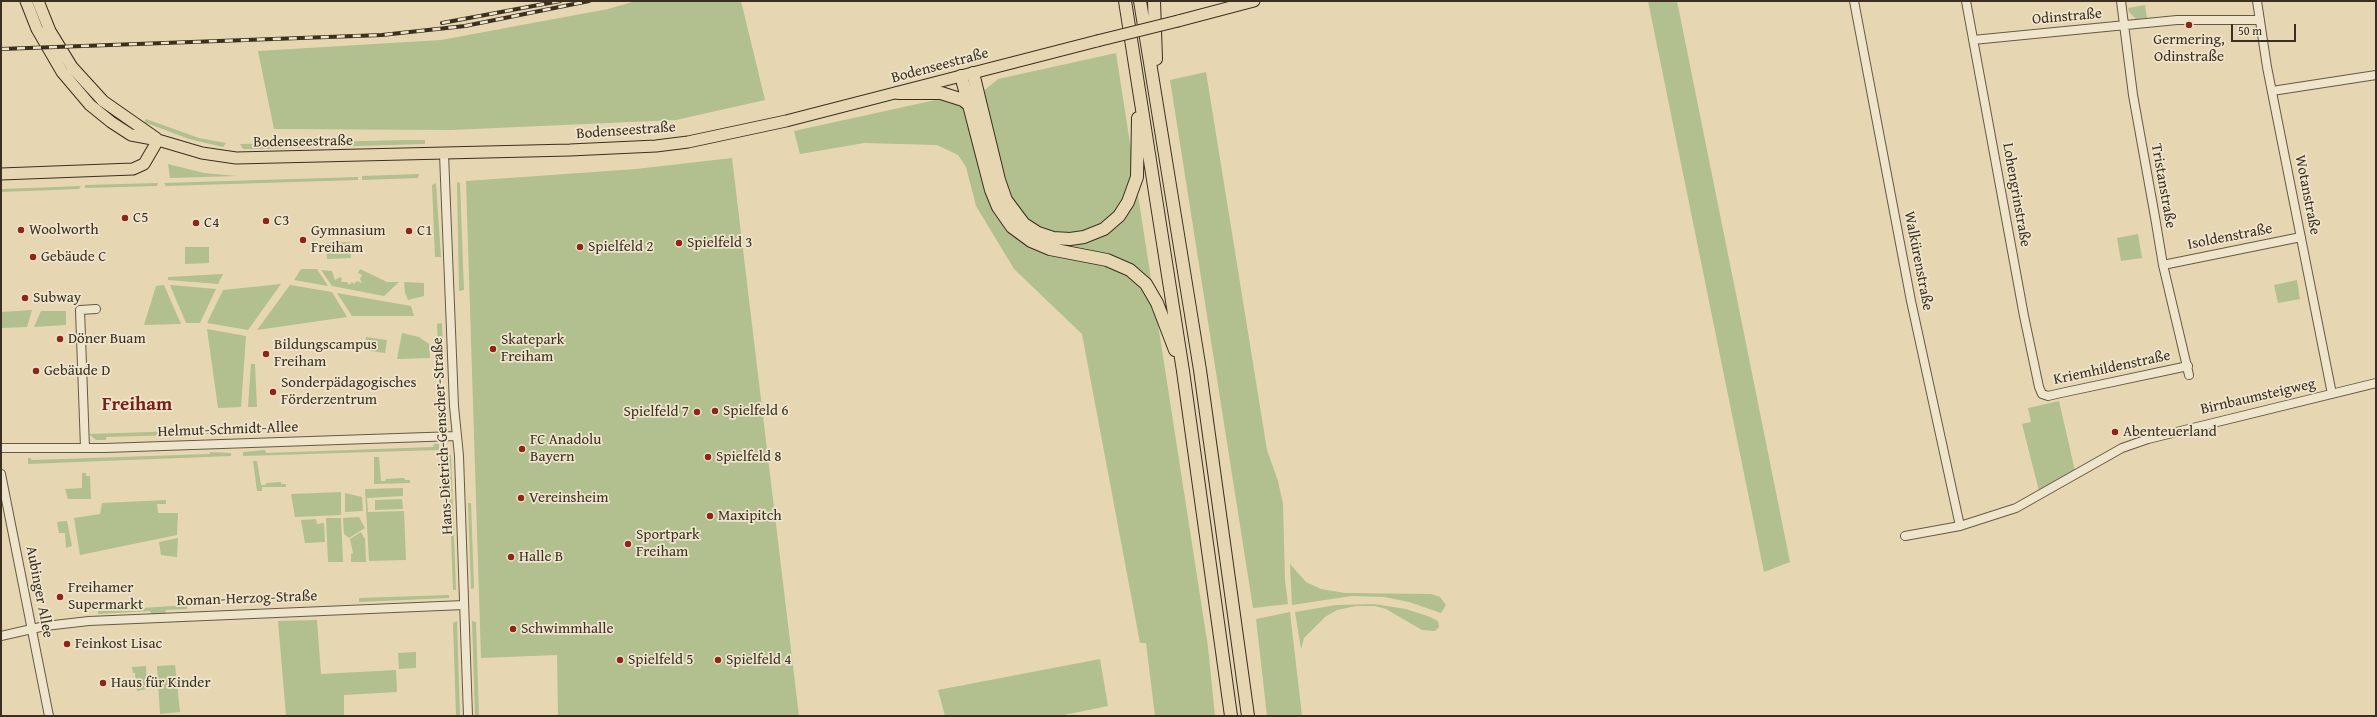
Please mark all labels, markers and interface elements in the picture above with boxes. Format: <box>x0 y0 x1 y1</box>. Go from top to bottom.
street label: Odinstraße <box>2031 5 2103 29</box>
scale bar <box>2233 16 2298 42</box>
marker: Germering, Odinstraße <box>2184 20 2194 30</box>
text: 50 m <box>2238 22 2262 39</box>
place label: Germering, Odinstraße <box>2153 31 2225 66</box>
street label: Bodenseestraße <box>889 44 991 88</box>
street label: Bodenseestraße <box>576 119 676 143</box>
street label: Bodenseestraße <box>253 132 353 152</box>
street label: Lohengrinstraße <box>1998 142 2034 248</box>
street label: Tristanstraße <box>2147 142 2179 230</box>
street label: Wotanstraße <box>2290 154 2324 236</box>
place label: C5 <box>133 209 148 227</box>
street label: Walkürenstraße <box>1900 210 1936 312</box>
place label: C3 <box>274 212 289 230</box>
marker: C5 <box>120 213 130 223</box>
place label: C4 <box>204 214 219 232</box>
marker: C3 <box>261 216 271 226</box>
marker: C4 <box>191 218 201 228</box>
street label: Isoldenstraße <box>2186 220 2274 254</box>
place label: Woolworth <box>29 221 99 239</box>
place label: Gymnasium Freiham <box>311 222 386 257</box>
place label: C1 <box>417 222 432 240</box>
marker: Woolworth <box>16 225 26 235</box>
marker: C1 <box>404 226 414 236</box>
place label: Spielfeld 3 <box>687 234 752 252</box>
marker: Gymnasium Freiham <box>298 235 308 245</box>
place label: Spielfeld 2 <box>588 238 653 256</box>
marker: Spielfeld 3 <box>674 238 684 248</box>
marker: Spielfeld 2 <box>575 242 585 252</box>
place label: Gebäude C <box>41 248 106 266</box>
marker: Gebäude C <box>28 252 38 262</box>
place label: Subway <box>33 289 81 307</box>
marker: Subway <box>20 293 30 303</box>
place label: Döner Buam <box>68 330 146 348</box>
place label: Skatepark Freiham <box>501 331 564 366</box>
marker: Döner Buam <box>55 334 65 344</box>
place label: Bildungscampus Freiham <box>274 336 377 371</box>
street label: Hans-Dietrich-Genscher-Straße <box>429 337 457 535</box>
marker: Skatepark Freiham <box>488 344 498 354</box>
street label: Kriemhildenstraße <box>2052 347 2172 389</box>
marker: Bildungscampus Freiham <box>261 349 271 359</box>
place label: Gebäude D <box>44 362 110 380</box>
marker: Gebäude D <box>31 366 41 376</box>
place label: Sonderpädagogisches Förderzentrum <box>281 374 416 409</box>
street label: Birnbaumsteigweg <box>2199 375 2317 419</box>
marker: Sonderpädagogisches Förderzentrum <box>268 387 278 397</box>
district label: Freiham <box>102 394 172 416</box>
place label: Spielfeld 6 <box>723 402 788 420</box>
place label: Spielfeld 7 <box>624 403 689 421</box>
marker: Spielfeld 6 <box>710 406 720 416</box>
marker: Spielfeld 7 <box>692 407 702 417</box>
street label: Helmut-Schmidt-Allee <box>157 419 299 441</box>
place label: Abenteuerland <box>2123 423 2217 441</box>
marker: Abenteuerland <box>2110 427 2120 437</box>
place label: FC Anadolu Bayern <box>530 431 601 466</box>
marker: FC Anadolu Bayern <box>517 444 527 454</box>
place label: Spielfeld 8 <box>716 448 781 466</box>
marker: Spielfeld 8 <box>703 452 713 462</box>
place label: Vereinsheim <box>529 489 608 507</box>
marker: Vereinsheim <box>516 493 526 503</box>
place label: Maxipitch <box>718 507 782 525</box>
marker: Maxipitch <box>705 511 715 521</box>
place label: Sportpark Freiham <box>636 526 700 561</box>
marker: Sportpark Freiham <box>623 539 633 549</box>
street label: Aubinger Allee <box>21 545 57 639</box>
place label: Halle B <box>519 548 563 566</box>
marker: Halle B <box>506 552 516 562</box>
place label: Freihamer Supermarkt <box>68 579 143 614</box>
street label: Roman-Herzog-Straße <box>176 588 318 610</box>
marker: Freihamer Supermarkt <box>55 592 65 602</box>
place label: Schwimmhalle <box>521 620 614 638</box>
marker: Schwimmhalle <box>508 624 518 634</box>
place label: Feinkost Lisac <box>75 635 162 653</box>
marker: Feinkost Lisac <box>62 639 72 649</box>
place label: Spielfeld 5 <box>628 651 693 669</box>
place label: Spielfeld 4 <box>726 651 791 669</box>
marker: Spielfeld 5 <box>615 655 625 665</box>
marker: Spielfeld 4 <box>713 655 723 665</box>
place label: Haus für Kinder <box>111 674 211 692</box>
marker: Haus für Kinder <box>98 678 108 688</box>

